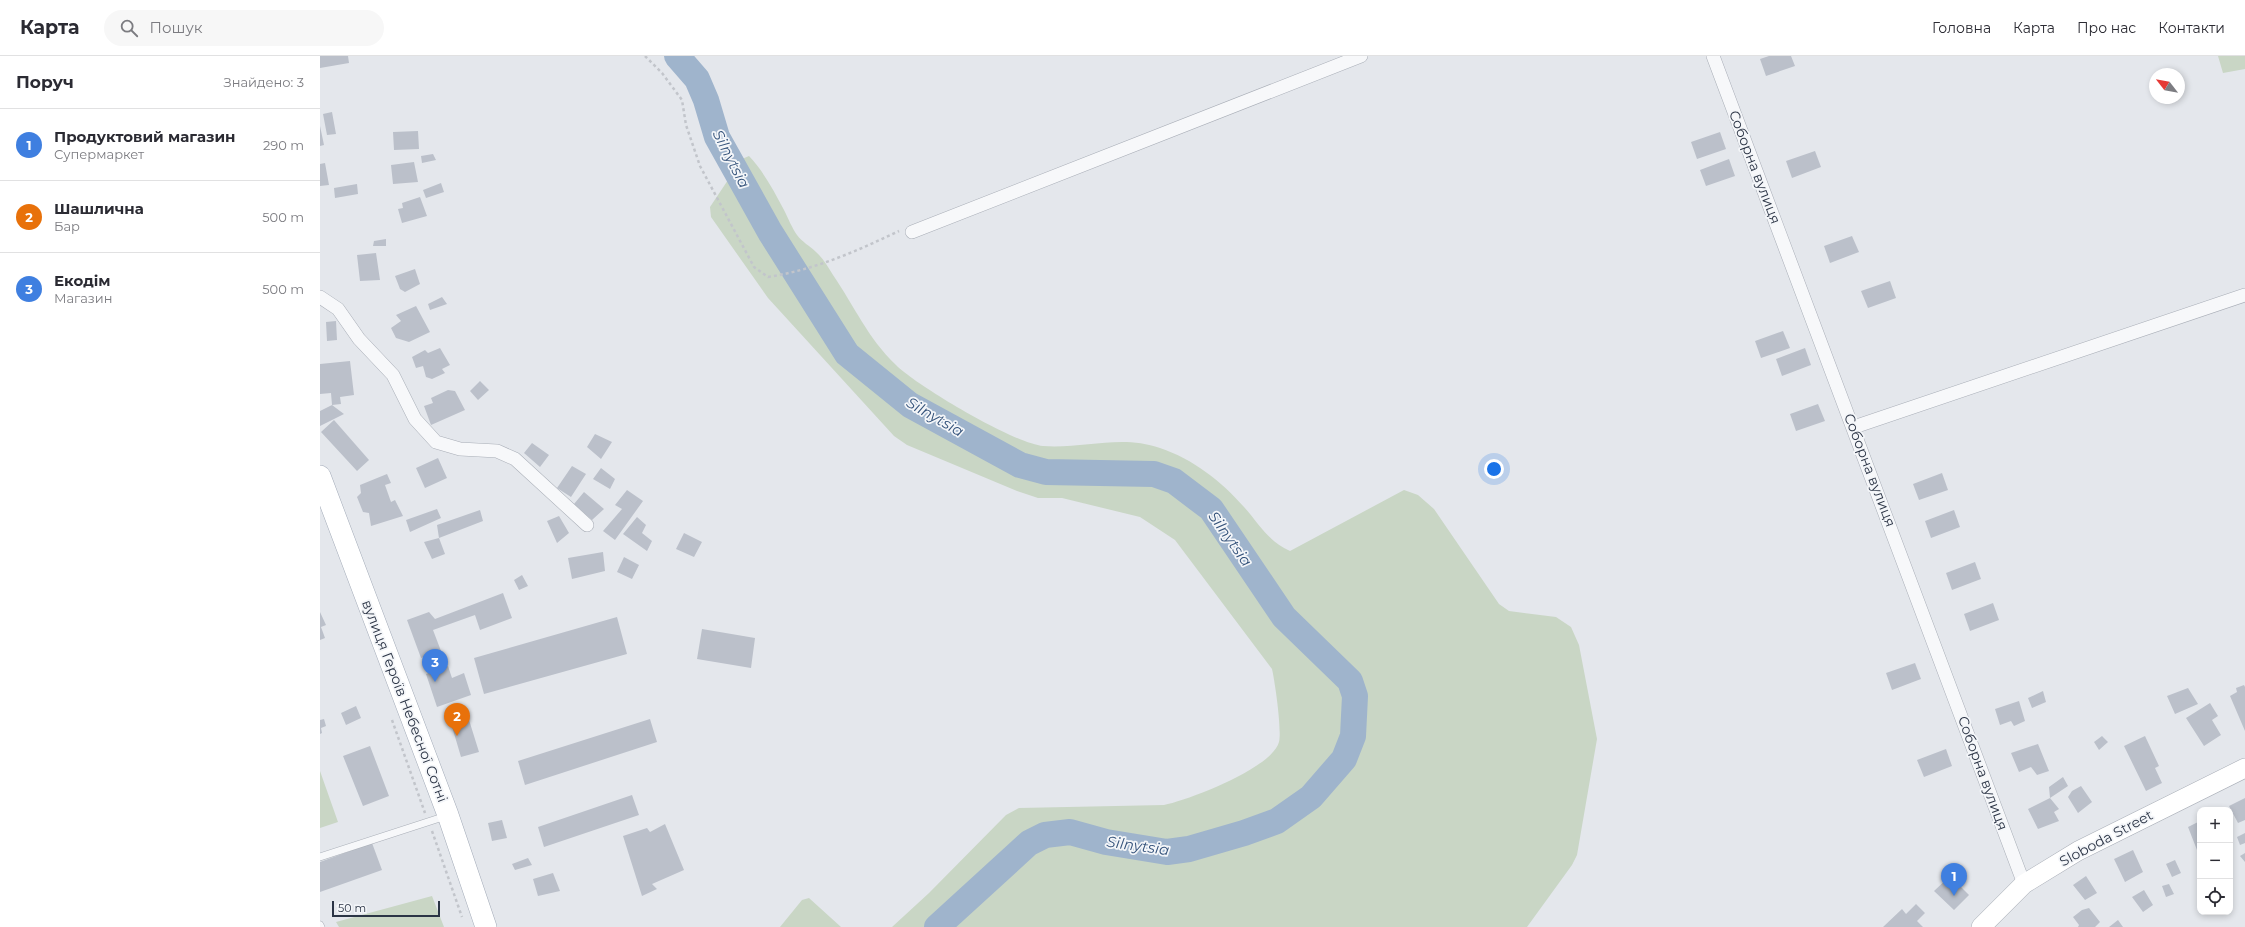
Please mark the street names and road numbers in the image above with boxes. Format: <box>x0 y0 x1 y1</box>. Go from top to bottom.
street label: Соборна вулиця <box>1725 108 1785 226</box>
street label: Соборна вулиця <box>1840 411 1900 529</box>
street label: вулиця Героїв Небесної Сотні <box>358 597 452 805</box>
street label: Соборна вулиця <box>1954 713 2012 833</box>
street label: Sloboda Street <box>2056 806 2156 870</box>

